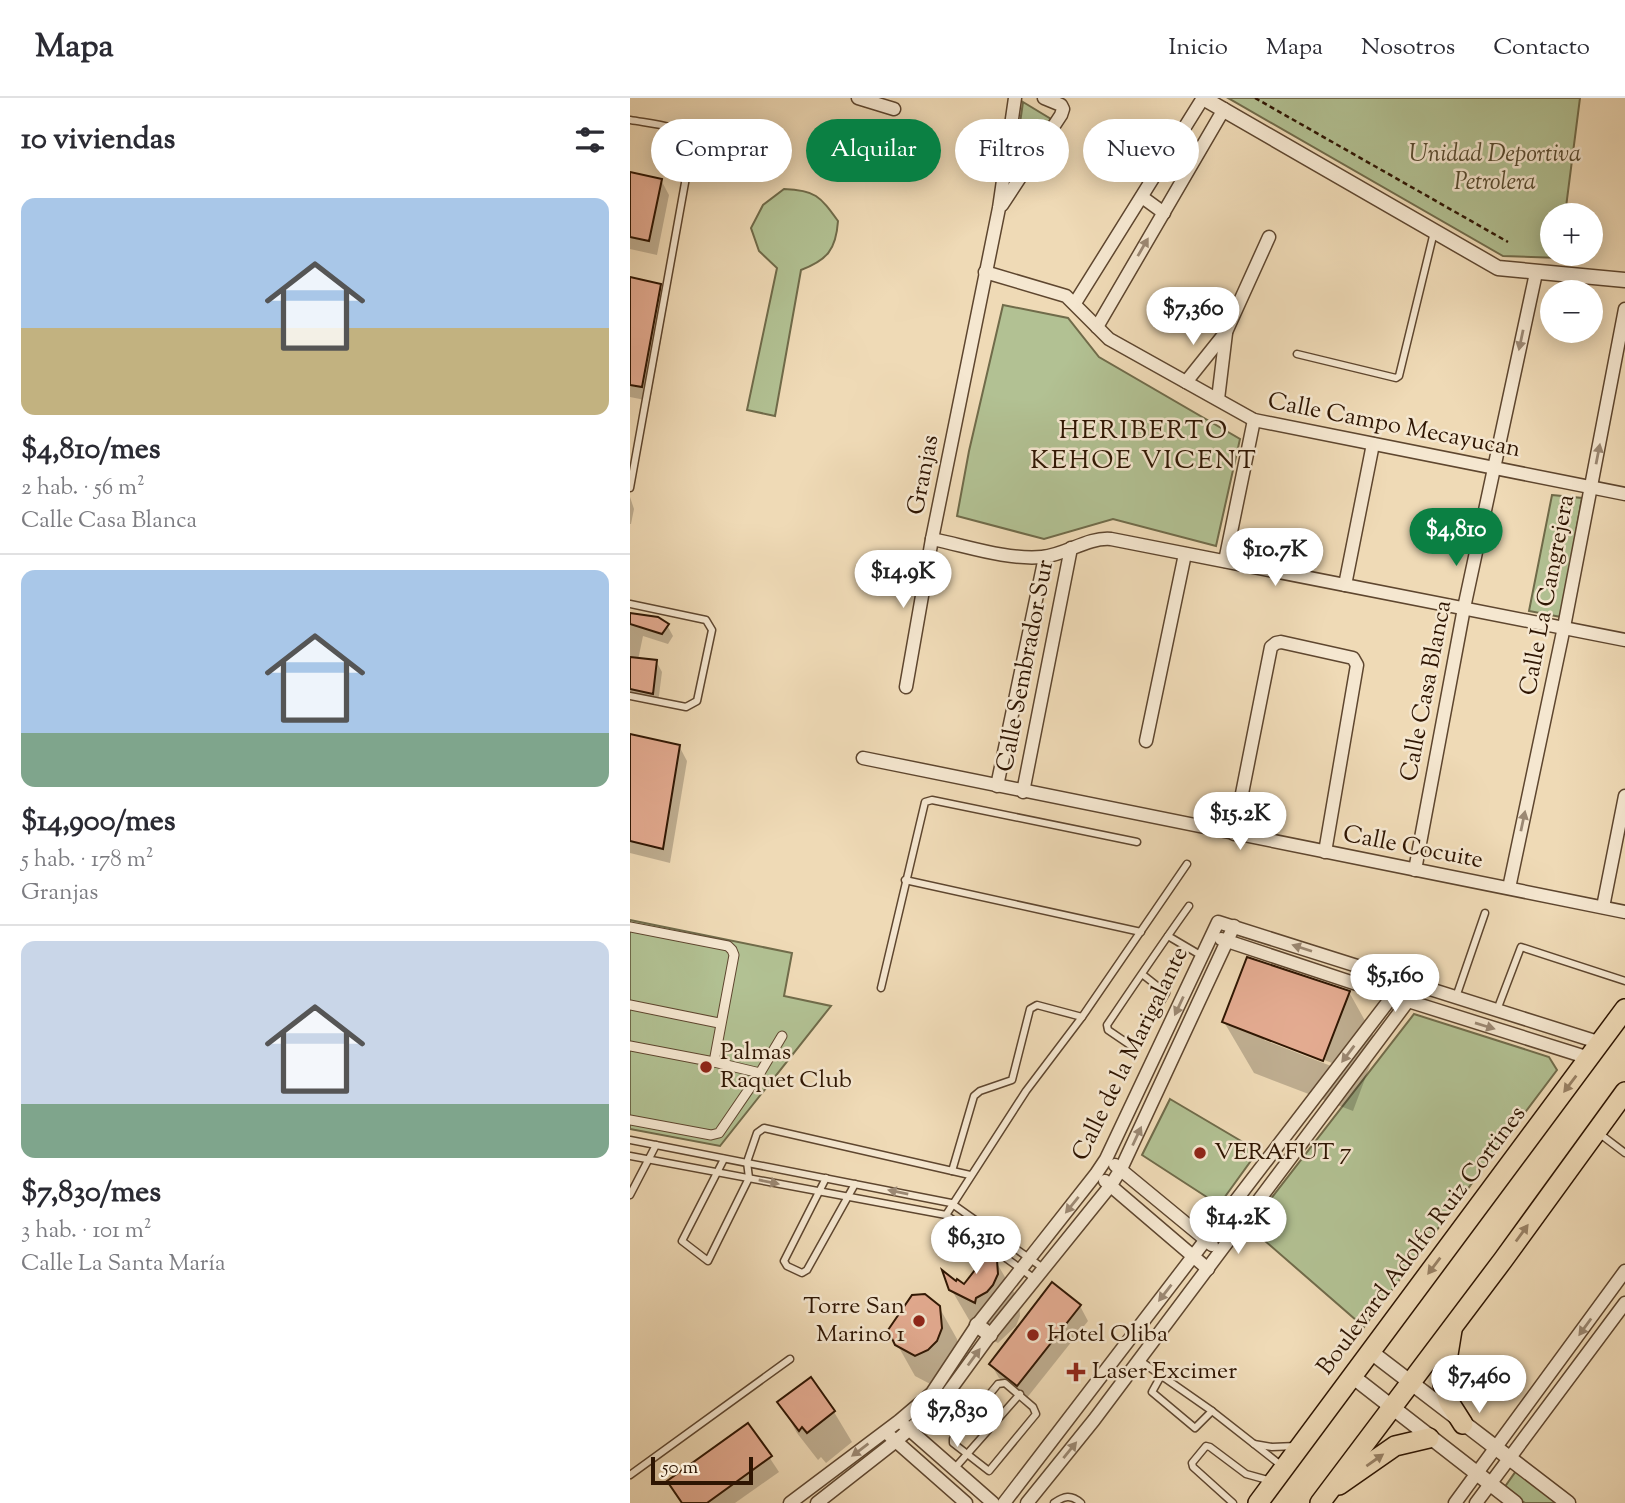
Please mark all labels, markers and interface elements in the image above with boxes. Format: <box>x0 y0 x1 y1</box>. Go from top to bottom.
text: Mapa <box>35 24 114 72</box>
text: Inicio <box>1168 31 1228 65</box>
text: Mapa <box>1266 31 1323 65</box>
text: Nosotros <box>1361 31 1455 65</box>
text: Contacto <box>1493 31 1590 65</box>
text: 10 viviendas <box>21 119 175 162</box>
chip: Comprar <box>651 119 792 182</box>
chip: Alquilar <box>806 119 941 182</box>
chip: Filtros <box>955 119 1069 182</box>
chip: Nuevo <box>1083 119 1199 182</box>
icon: filters <box>571 121 609 159</box>
park label: Unidad Deportiva Petrolera <box>1409 138 1581 200</box>
map controls <box>1540 203 1603 343</box>
button: + <box>1540 203 1603 266</box>
one-way arrow <box>1137 238 1150 257</box>
icon: home <box>252 243 378 369</box>
button: − <box>1540 280 1603 343</box>
pin: $7,360 <box>1136 288 1250 347</box>
text: $7,360 <box>1162 293 1224 326</box>
one-way arrow <box>1516 329 1527 351</box>
street label: Calle Campo Mecayucan <box>1265 385 1523 467</box>
district label: HERIBERTO KEHOE VICENT <box>1030 413 1258 480</box>
text: $4,810/mes <box>21 429 160 472</box>
street label: Granjas <box>900 432 948 518</box>
one-way arrow <box>1593 443 1604 465</box>
text: 2 hab. · 56 m² <box>21 472 145 505</box>
street label: Calle La Cangrejera <box>1512 492 1584 698</box>
text: Calle Casa Blanca <box>21 505 197 538</box>
pin: $4,810 <box>1399 508 1513 568</box>
text: $4,810 <box>1426 514 1486 547</box>
pin: $10.7K <box>1218 528 1332 588</box>
text: $10.7K <box>1242 534 1308 567</box>
pin: $14.9K <box>846 550 960 610</box>
text: $14.9K <box>871 556 935 589</box>
street label: Calle Sembrador Sur <box>989 557 1063 775</box>
street label: Calle Casa Blanca <box>1393 598 1461 784</box>
icon: home <box>252 615 378 741</box>
pin: $15.2K <box>1183 792 1297 852</box>
text: $15.2K <box>1209 798 1271 831</box>
text: $14,900/mes <box>21 801 176 844</box>
one-way arrow <box>1518 810 1529 832</box>
street label: Calle Cocuite <box>1340 818 1486 878</box>
text: 5 hab. · 178 m² <box>21 844 154 877</box>
text: Granjas <box>21 877 98 910</box>
street label: Calle de la Marigalante <box>1064 941 1198 1167</box>
one-way arrow <box>1291 942 1312 953</box>
pin: $5,160 <box>1338 954 1452 1014</box>
text: $5,160 <box>1366 960 1424 993</box>
icon: home <box>252 986 378 1112</box>
one-way arrow <box>1173 995 1184 1016</box>
one-way arrow <box>1475 1021 1496 1031</box>
place label: Palmas Raquet Club <box>720 1036 852 1098</box>
one-way arrow <box>1341 1045 1355 1063</box>
marker: Palmas Raquet Club <box>698 1059 714 1075</box>
one-way arrow <box>1562 1074 1577 1092</box>
street label: Boulevard Adolfo Ruiz Cortines <box>1309 1099 1535 1383</box>
one-way arrow <box>1131 1126 1143 1146</box>
place label: VERAFUT 7 <box>1214 1136 1351 1170</box>
marker: VERAFUT 7 <box>1192 1145 1208 1161</box>
text: $7,830/mes <box>21 1172 161 1215</box>
one-way arrow <box>758 1177 780 1188</box>
one-way arrow <box>887 1187 909 1198</box>
one-way arrow <box>1064 1196 1079 1214</box>
pin: $14.2K <box>1181 1196 1295 1256</box>
text: $14.2K <box>1206 1202 1270 1235</box>
text: 3 hab. · 101 m² <box>21 1215 151 1248</box>
pin: $6,310 <box>919 1216 1033 1276</box>
text: $6,310 <box>947 1222 1005 1255</box>
one-way arrow <box>1515 1224 1529 1242</box>
text: Calle La Santa María <box>21 1248 226 1281</box>
one-way arrow <box>1427 1257 1441 1275</box>
one-way arrow <box>1158 1284 1173 1302</box>
place label: Torre San Marino 1 <box>803 1290 905 1352</box>
marker: Torre San Marino 1 <box>911 1313 927 1329</box>
one-way arrow <box>1578 1317 1592 1336</box>
place label: Hotel Oliba <box>1047 1318 1168 1352</box>
marker: Hotel Oliba <box>1025 1327 1041 1343</box>
one-way arrow <box>966 1349 981 1367</box>
place label: Laser Excimer <box>1092 1355 1237 1389</box>
pin: $7,460 <box>1422 1356 1536 1415</box>
text: $7,460 <box>1447 1361 1511 1394</box>
marker: Laser Excimer <box>1066 1362 1086 1382</box>
pin: $7,830 <box>900 1390 1014 1449</box>
text: $7,830 <box>926 1395 988 1428</box>
one-way arrow <box>852 1442 870 1457</box>
one-way arrow <box>1062 1442 1077 1459</box>
one-way arrow <box>1366 1453 1384 1467</box>
scale bar <box>651 1454 752 1486</box>
text: 50 m <box>662 1455 698 1482</box>

